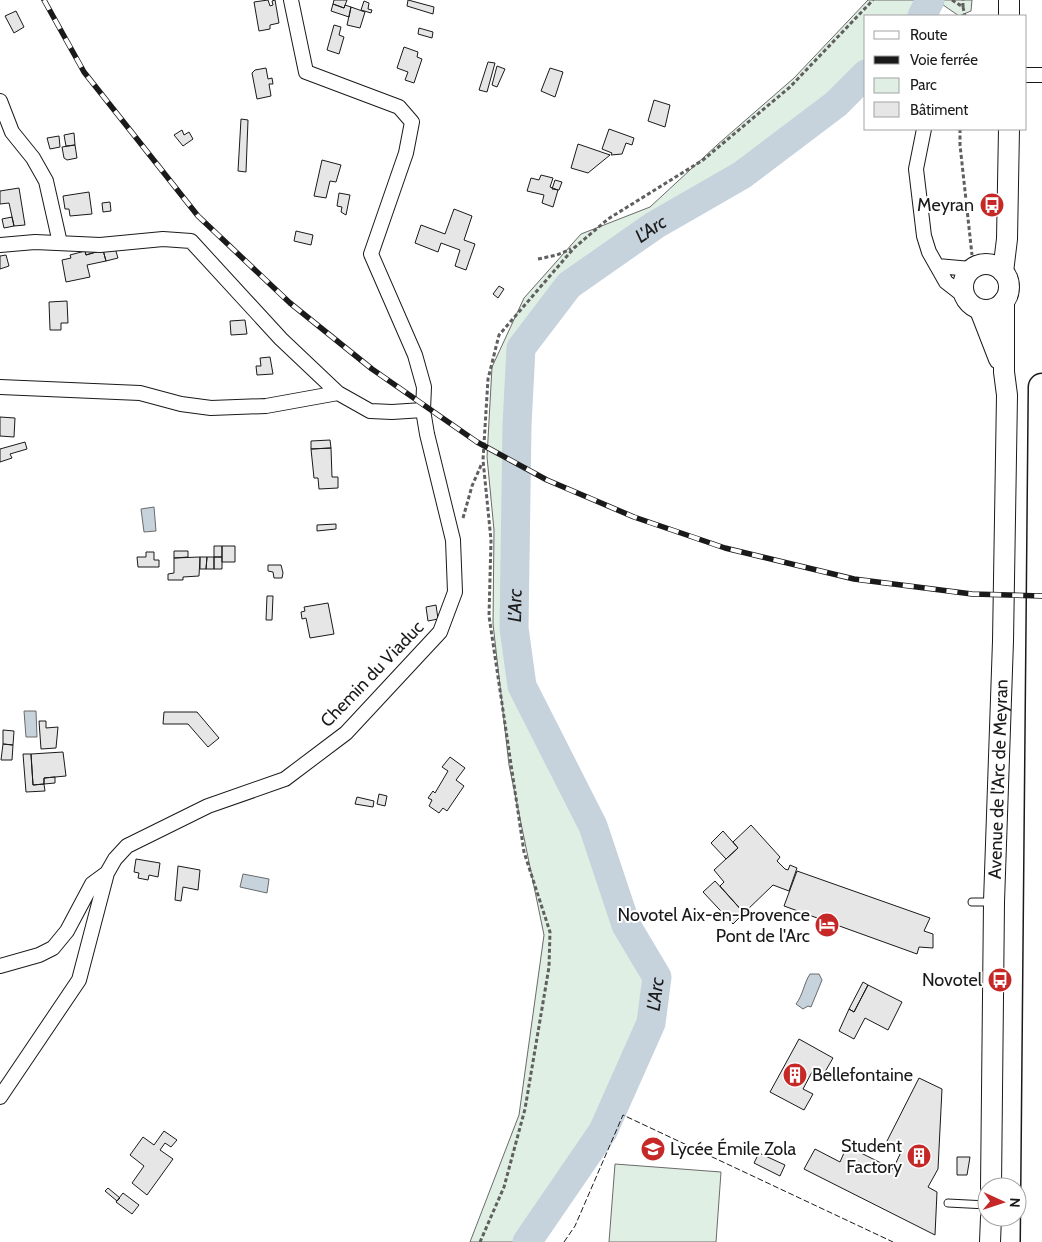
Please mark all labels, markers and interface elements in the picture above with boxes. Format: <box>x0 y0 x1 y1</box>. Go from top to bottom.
legend <box>864 15 1027 130</box>
text: Route <box>910 26 948 44</box>
text: Voie ferrée <box>910 51 978 69</box>
text: Parc <box>910 76 937 94</box>
text: Bâtiment <box>910 101 968 119</box>
bus stop icon: Meyran <box>979 192 1005 218</box>
place label: Meyran <box>917 194 974 216</box>
water label: L'Arc <box>630 209 671 248</box>
water label: L'Arc <box>503 588 527 622</box>
street label: Chemin du Viaduc <box>316 616 428 732</box>
street label: Avenue de l'Arc de Meyran <box>984 679 1013 879</box>
place label: Novotel Aix-en-Provence Pont de l'Arc <box>617 904 810 947</box>
hotel icon: Novotel Aix-en-Provence Pont de l'Arc <box>814 912 840 938</box>
bus stop icon: Novotel <box>987 967 1013 993</box>
place label: Novotel <box>922 969 983 991</box>
water label: L'Arc <box>642 975 669 1012</box>
building icon: Bellefontaine <box>782 1062 808 1088</box>
place label: Bellefontaine <box>812 1064 913 1086</box>
place label: Student Factory <box>841 1135 902 1178</box>
school or university icon: Lycée Émile Zola <box>640 1136 666 1162</box>
place label: Lycée Émile Zola <box>670 1138 796 1160</box>
building icon: Student Factory <box>906 1143 932 1169</box>
north arrow <box>977 1177 1027 1227</box>
text: N <box>1006 1197 1024 1208</box>

